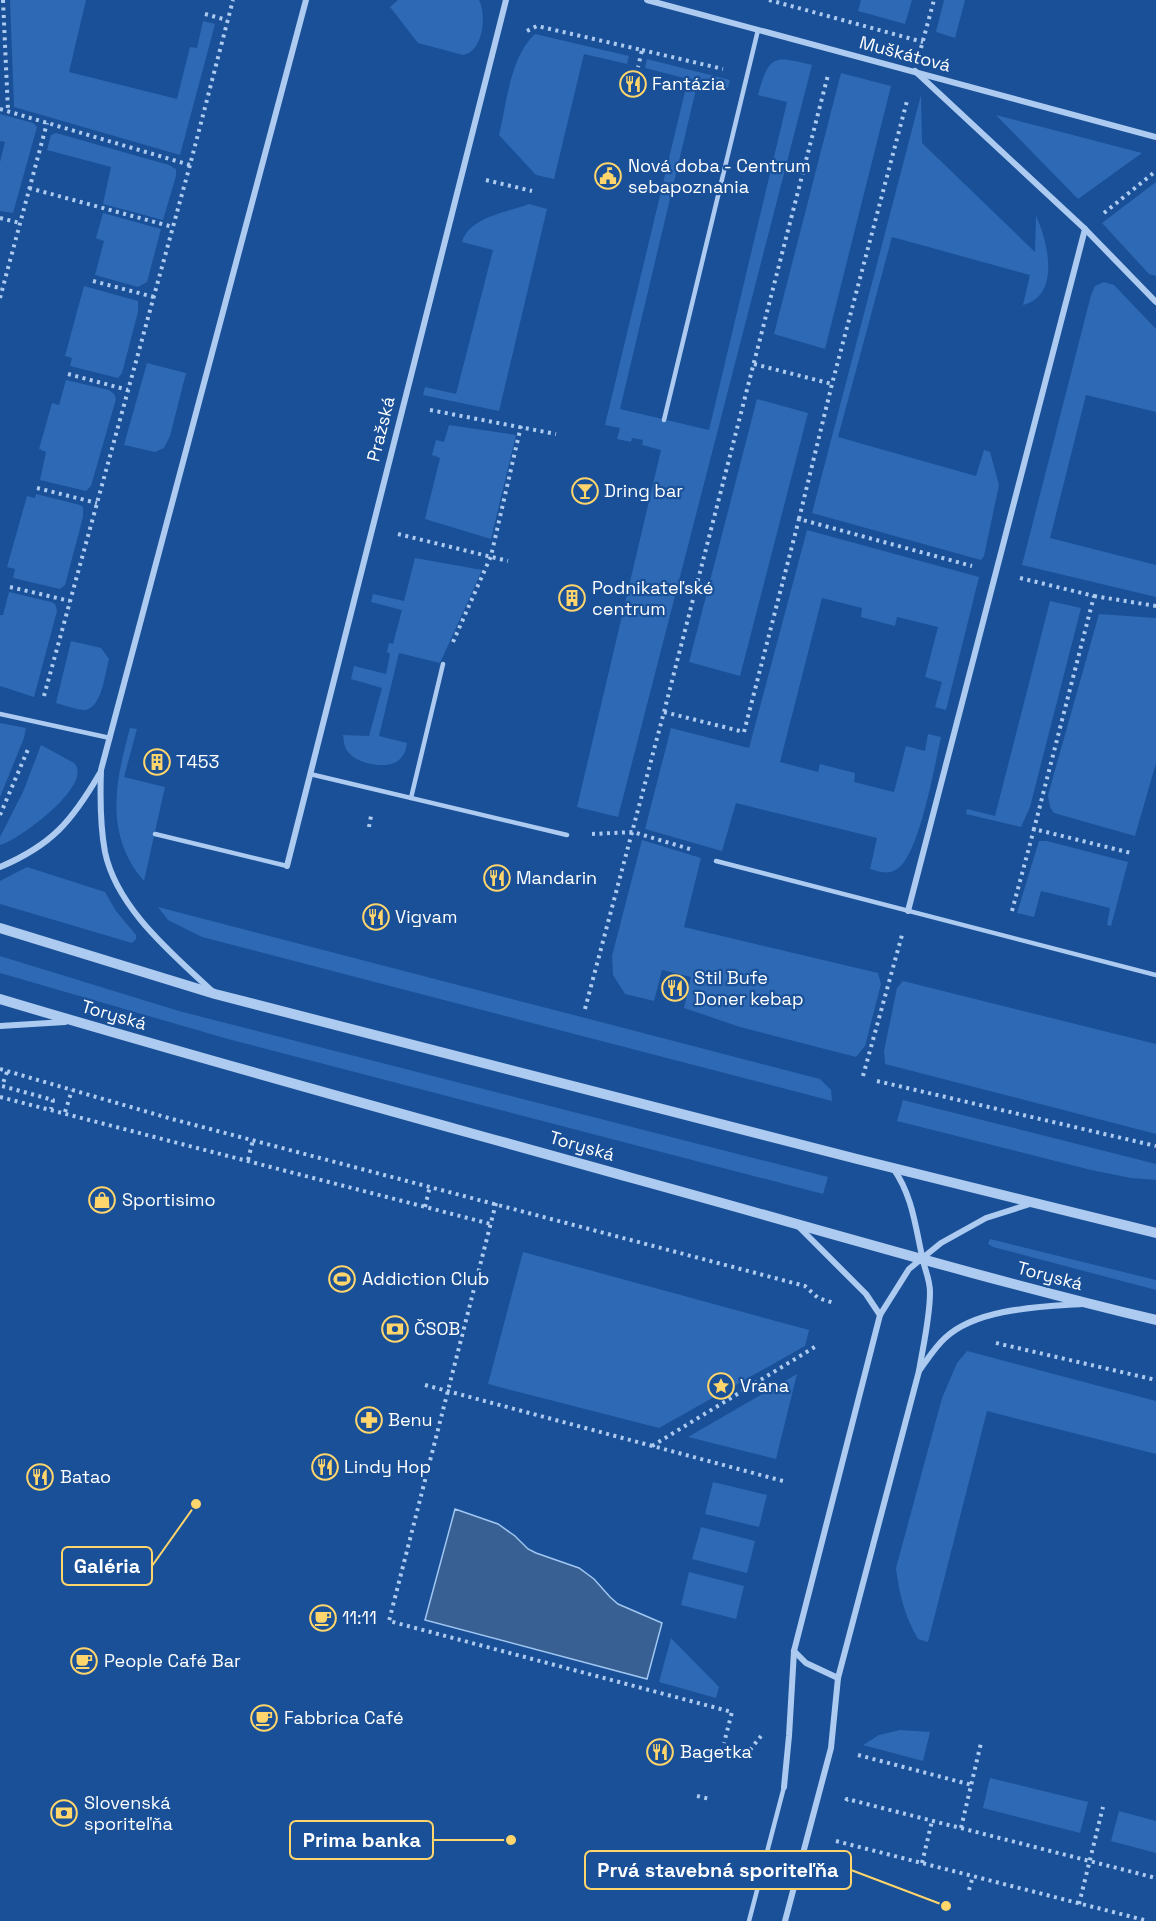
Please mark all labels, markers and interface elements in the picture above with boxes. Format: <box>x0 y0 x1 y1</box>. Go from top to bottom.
street label: Muškátová <box>857 30 953 77</box>
restaurant icon: Fantázia <box>618 69 648 99</box>
place label: Fantázia <box>652 72 725 95</box>
place label: Nová doba - Centrum sebapoznania <box>628 154 811 198</box>
public building icon: Nová doba - Centrum sebapoznania <box>593 161 623 191</box>
street label: Pražská <box>361 394 400 464</box>
bar icon: Dring bar <box>570 476 600 506</box>
place label: Dring bar <box>604 479 683 502</box>
place label: Podnikateľské centrum <box>592 576 713 620</box>
building icon: Podnikateľské centrum <box>557 583 587 613</box>
building icon: T453 <box>142 747 172 777</box>
place label: T453 <box>176 750 220 773</box>
restaurant icon: Mandarin <box>482 863 512 893</box>
place label: Mandarin <box>516 866 597 889</box>
restaurant icon: Vigvam <box>361 902 391 932</box>
place label: Vigvam <box>395 905 457 928</box>
place label: Stil Bufe Doner kebap <box>694 966 804 1010</box>
restaurant icon: Stil Bufe Doner kebap <box>660 973 690 1003</box>
street label: Toryská <box>79 994 150 1035</box>
street label: Toryská <box>547 1125 618 1166</box>
shop icon: Sportisimo <box>87 1185 117 1215</box>
place label: Sportisimo <box>122 1188 216 1211</box>
street label: Toryská <box>1015 1256 1085 1295</box>
sports icon: Addiction Club <box>327 1264 357 1294</box>
place label: Addiction Club <box>362 1267 489 1290</box>
bank icon: ČSOB <box>380 1314 410 1344</box>
place label: ČSOB <box>414 1317 460 1340</box>
place icon: Vrana <box>706 1371 736 1401</box>
place label: Vrana <box>740 1374 789 1397</box>
pharmacy icon: Benu <box>354 1405 384 1435</box>
place label: Benu <box>388 1408 432 1431</box>
restaurant icon: Lindy Hop <box>310 1452 340 1482</box>
place label: Lindy Hop <box>344 1455 431 1478</box>
restaurant icon: Batao <box>25 1462 55 1492</box>
place label: Batao <box>60 1465 111 1488</box>
callout: Galéria <box>62 1547 152 1585</box>
text: Galéria <box>74 1553 141 1579</box>
cafe icon: 11:11 <box>308 1603 338 1633</box>
place label: 11:11 <box>342 1606 377 1629</box>
cafe icon: People Café Bar <box>69 1646 99 1676</box>
place label: People Café Bar <box>104 1649 241 1672</box>
cafe icon: Fabbrica Café <box>249 1703 279 1733</box>
place label: Fabbrica Café <box>284 1706 404 1729</box>
restaurant icon: Bagetka <box>645 1737 675 1767</box>
place label: Bagetka <box>680 1740 752 1763</box>
place label: Slovenská sporiteľňa <box>84 1791 173 1835</box>
bank icon: Slovenská sporiteľňa <box>49 1798 79 1828</box>
callout: Prima banka <box>290 1821 433 1859</box>
text: Prima banka <box>303 1827 422 1853</box>
callout: Prvá stavebná sporiteľňa <box>585 1851 851 1889</box>
text: Prvá stavebná sporiteľňa <box>597 1857 839 1883</box>

